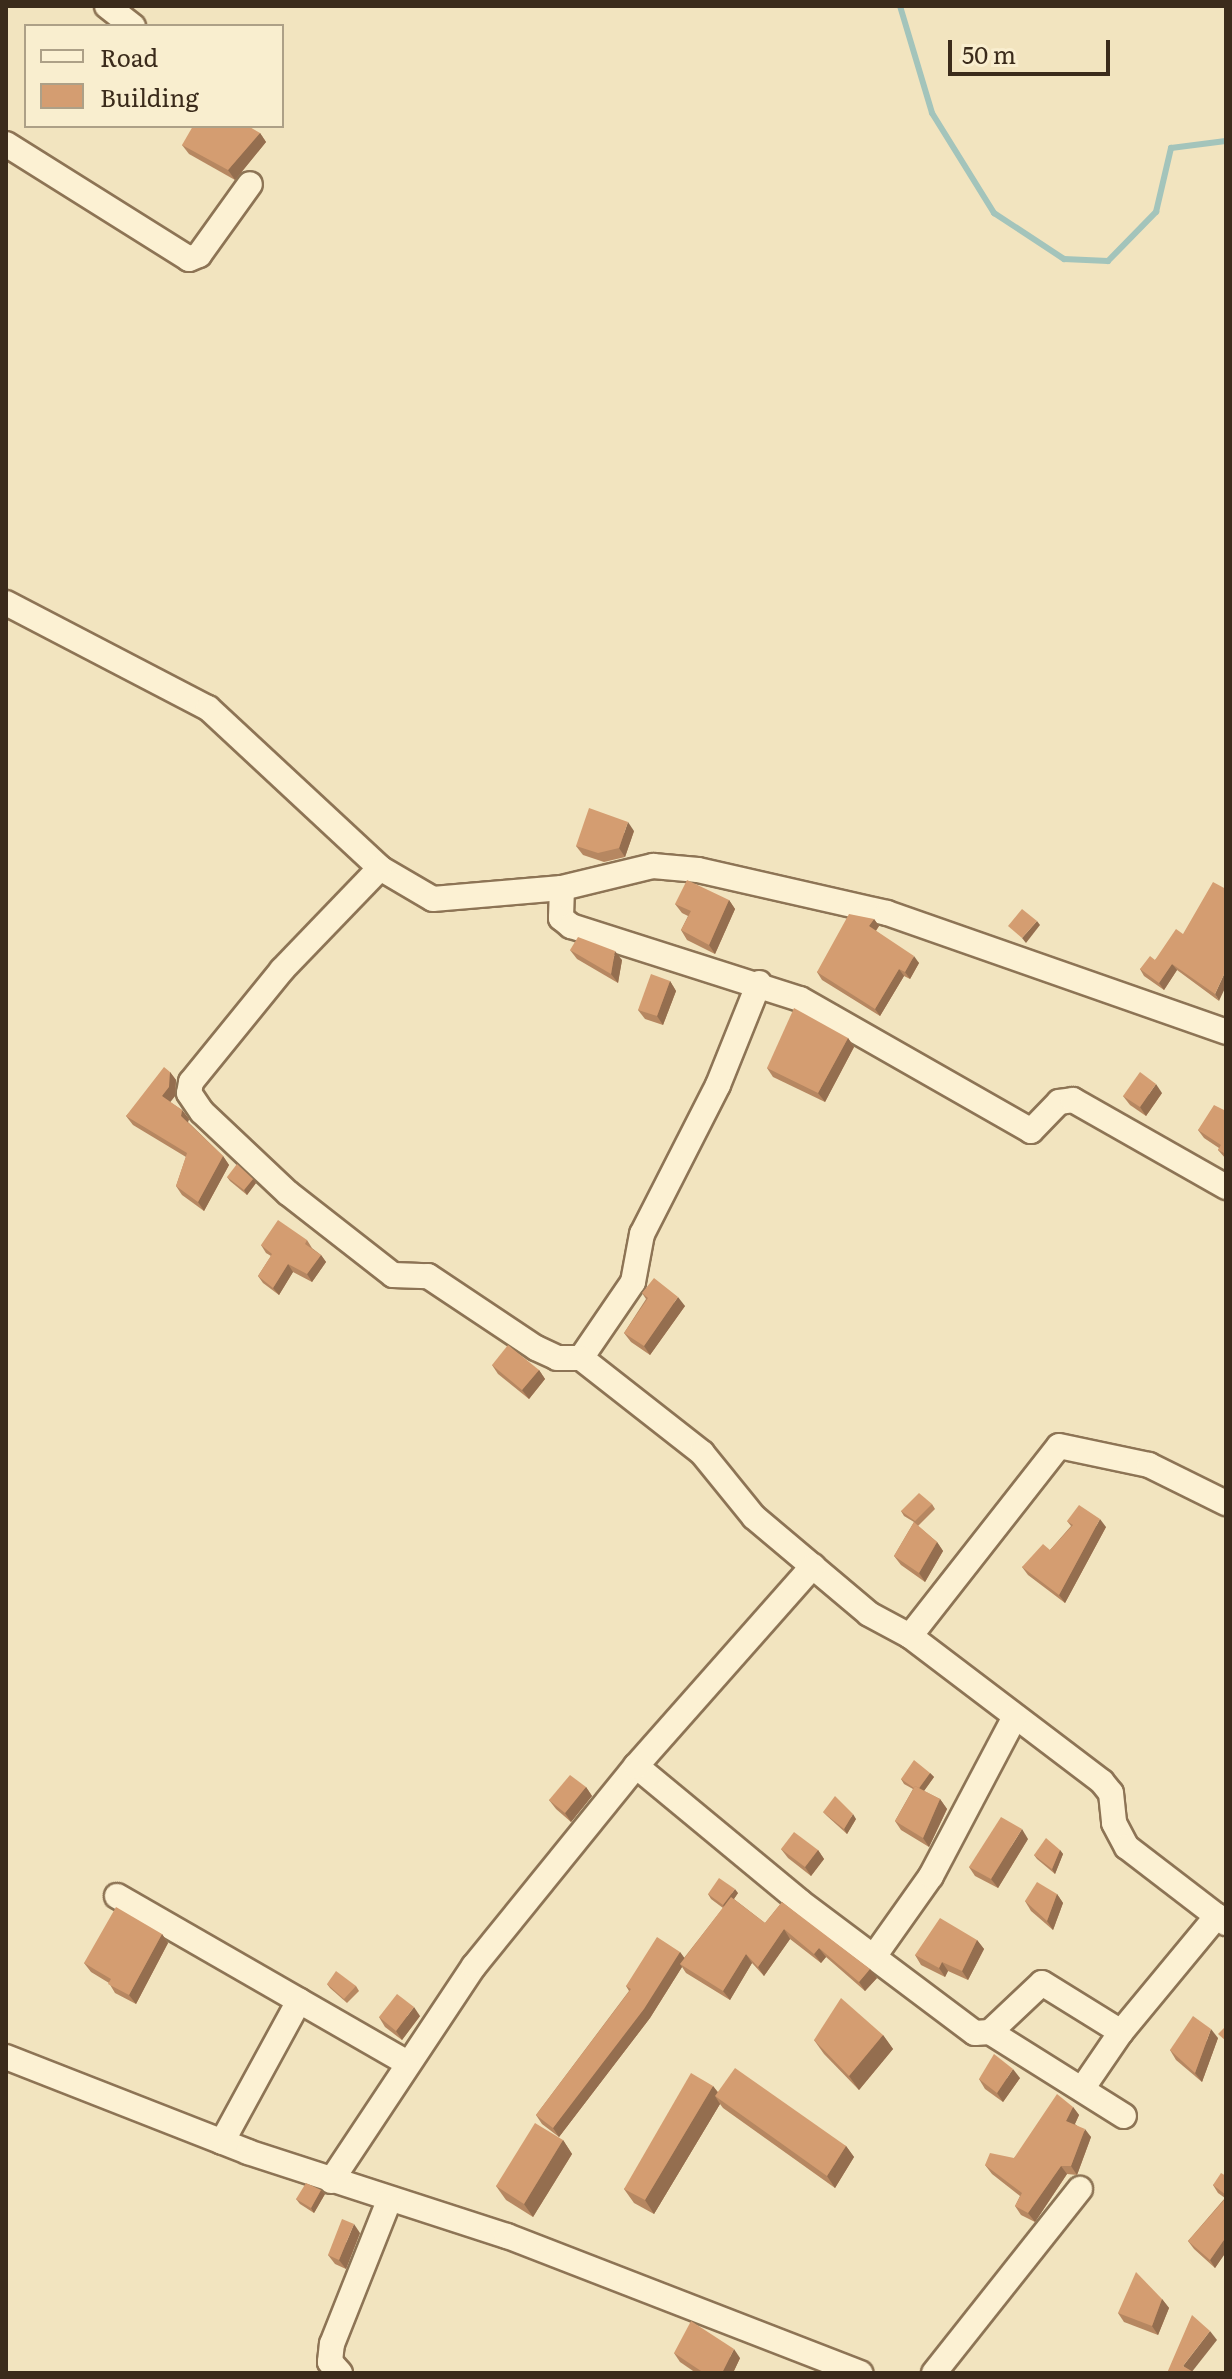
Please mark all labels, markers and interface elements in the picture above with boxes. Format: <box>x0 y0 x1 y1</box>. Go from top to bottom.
legend <box>24 24 284 128</box>
scale bar <box>952 24 1114 74</box>
text: 50 m <box>962 36 1016 71</box>
text: Road <box>100 39 158 74</box>
text: Building <box>100 79 199 114</box>

